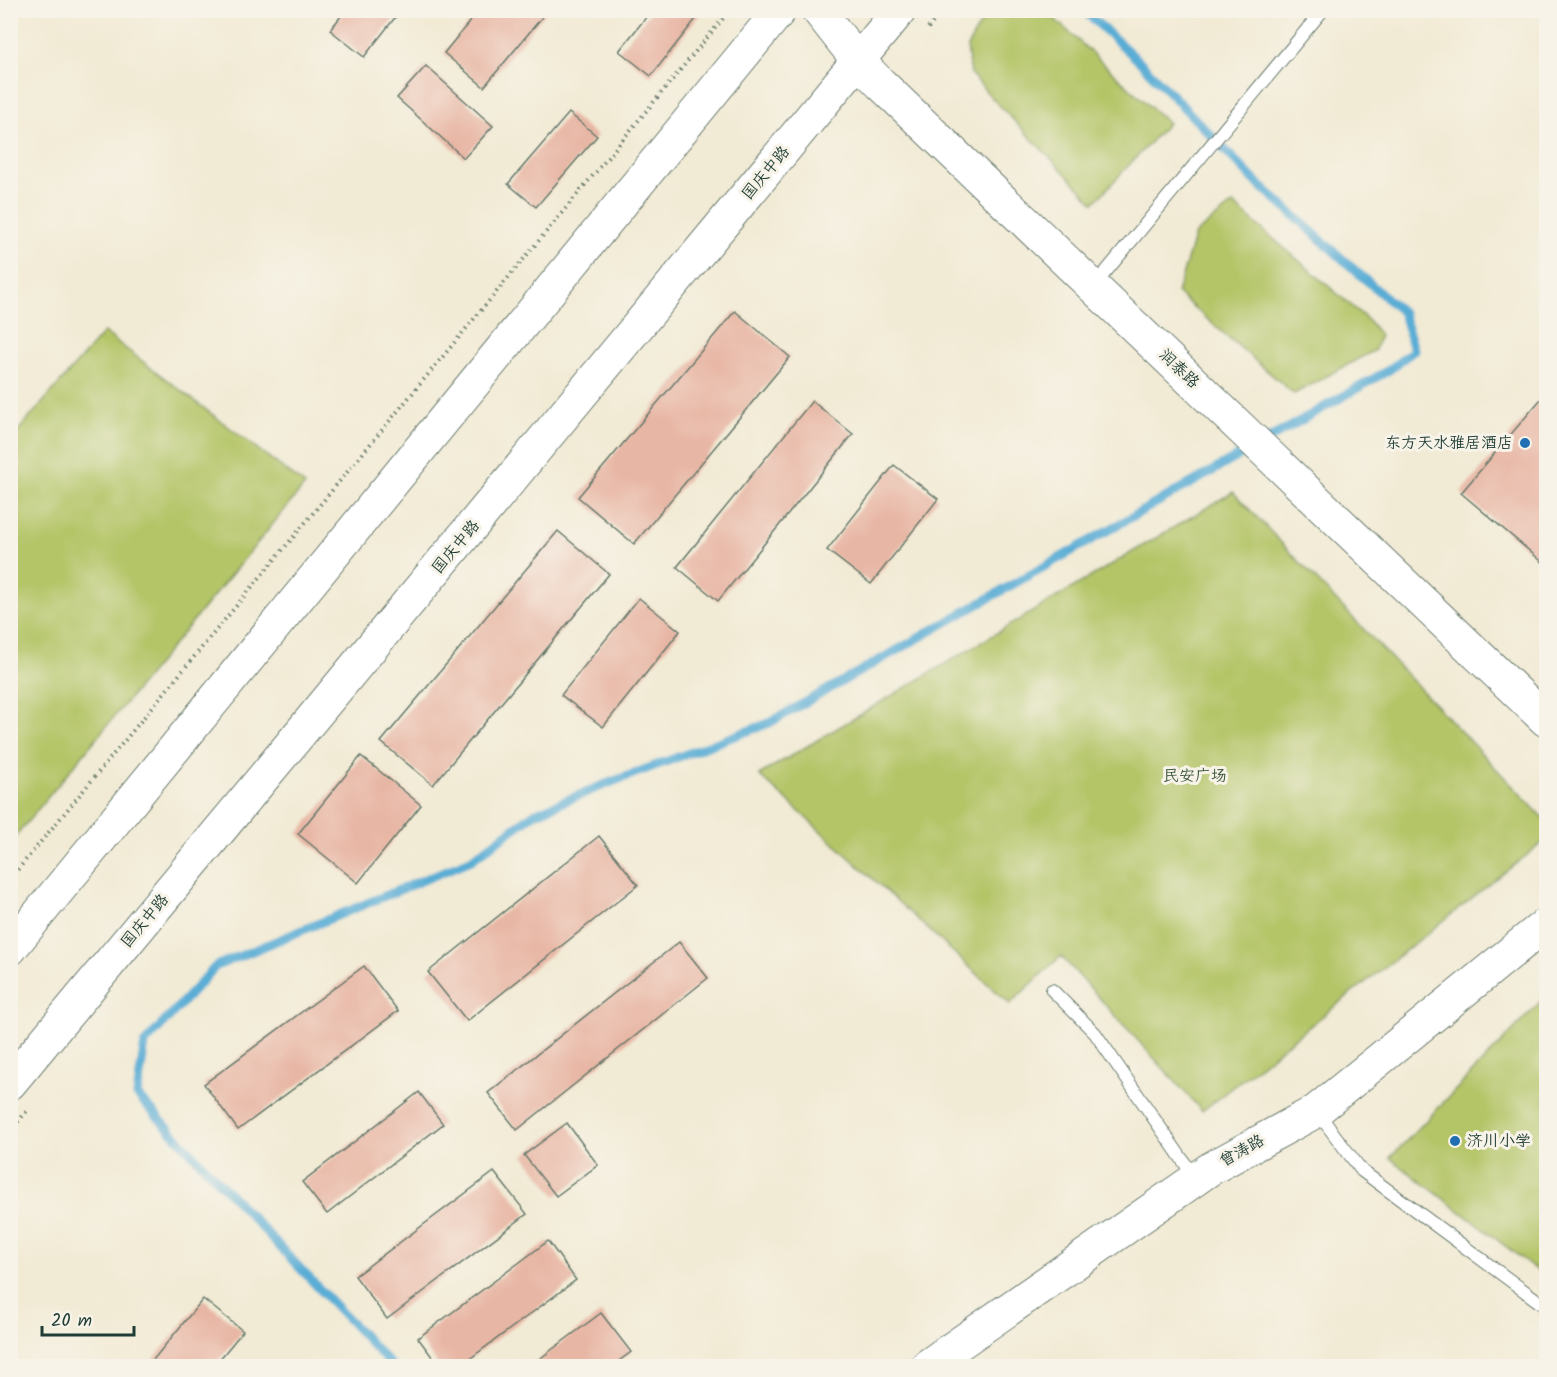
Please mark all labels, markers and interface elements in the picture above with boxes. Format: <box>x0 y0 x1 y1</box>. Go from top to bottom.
street label: 国庆中路 <box>736 140 796 206</box>
street label: 润泰路 <box>1153 343 1205 395</box>
place label: 东方天水雅居酒店 <box>1385 431 1513 456</box>
marker: 东方天水雅居酒店 <box>1518 436 1532 450</box>
street label: 国庆中路 <box>426 514 486 580</box>
park label: 民安广场 <box>1163 764 1227 789</box>
street label: 国庆中路 <box>115 888 175 954</box>
street label: 曾涛路 <box>1215 1128 1269 1174</box>
place label: 济川小学 <box>1467 1129 1531 1154</box>
marker: 济川小学 <box>1448 1134 1462 1148</box>
scale bar <box>42 1299 134 1337</box>
text: 20 m <box>51 1307 92 1336</box>

